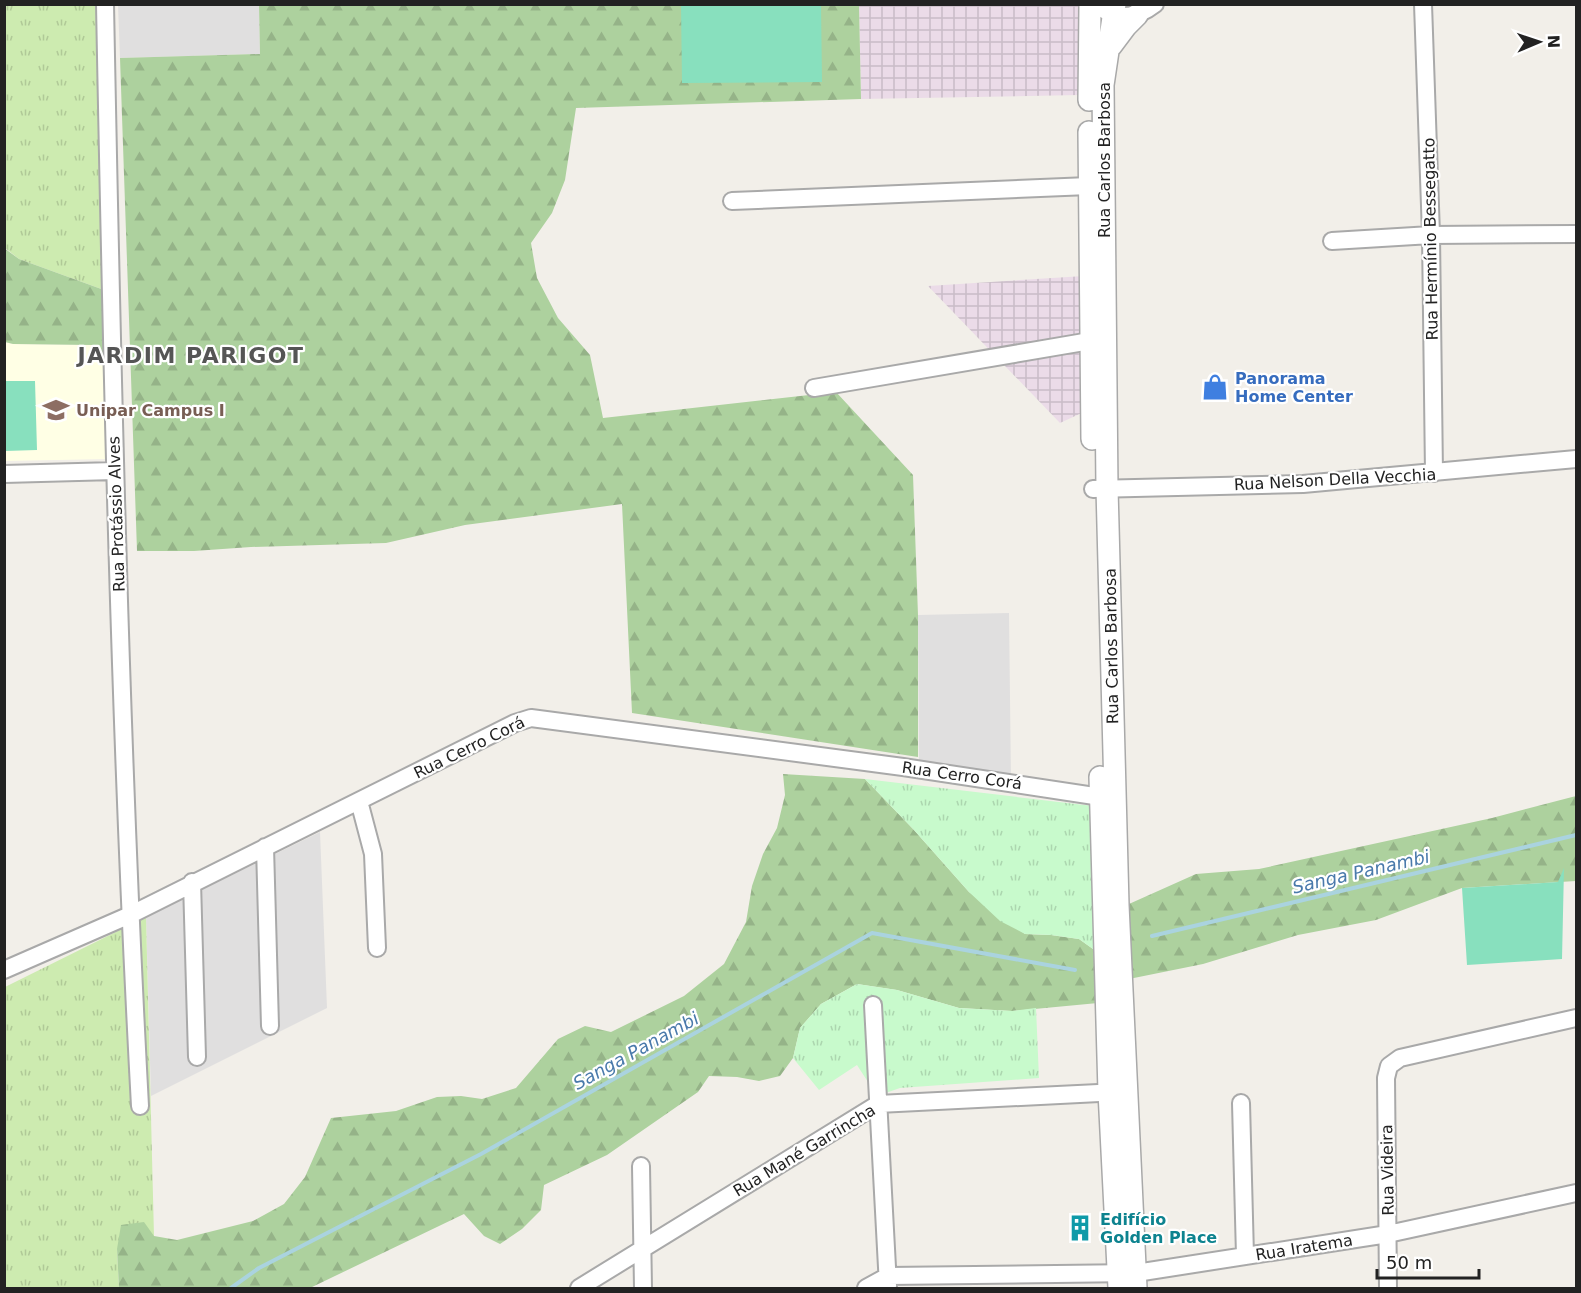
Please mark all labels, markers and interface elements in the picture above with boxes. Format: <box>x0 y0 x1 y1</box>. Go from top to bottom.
north arrow <box>1509 12 1569 72</box>
text: N <box>1544 34 1563 49</box>
street label: Rua Carlos Barbosa <box>1095 82 1114 238</box>
street label: Rua Hermínio Bessegatto <box>1419 137 1442 341</box>
district label: JARDIM PARIGOT <box>75 343 305 368</box>
place label: Panorama Home Center <box>1235 369 1353 406</box>
shop icon: Panorama Home Center <box>1200 372 1230 402</box>
school or university icon: Unipar Campus I <box>41 395 71 425</box>
place label: Unipar Campus I <box>76 401 225 420</box>
street label: Rua Protássio Alves <box>104 436 129 592</box>
street label: Rua Nelson Della Vecchia <box>1233 465 1437 494</box>
street label: Rua Carlos Barbosa <box>1101 568 1122 724</box>
street label: Rua Cerro Corá <box>411 712 528 783</box>
street label: Rua Cerro Corá <box>901 758 1023 793</box>
water label: Sanga Panambi <box>1290 845 1432 898</box>
water label: Sanga Panambi <box>569 1007 702 1094</box>
street label: Rua Mané Garrincha <box>730 1100 879 1200</box>
street label: Rua Videira <box>1377 1124 1398 1216</box>
place label: Edifício Golden Place <box>1100 1210 1217 1247</box>
building icon: Edifício Golden Place <box>1065 1213 1095 1243</box>
street label: Rua Iratema <box>1254 1230 1354 1265</box>
scale bar <box>1377 1242 1479 1280</box>
text: 50 m <box>1386 1252 1432 1273</box>

